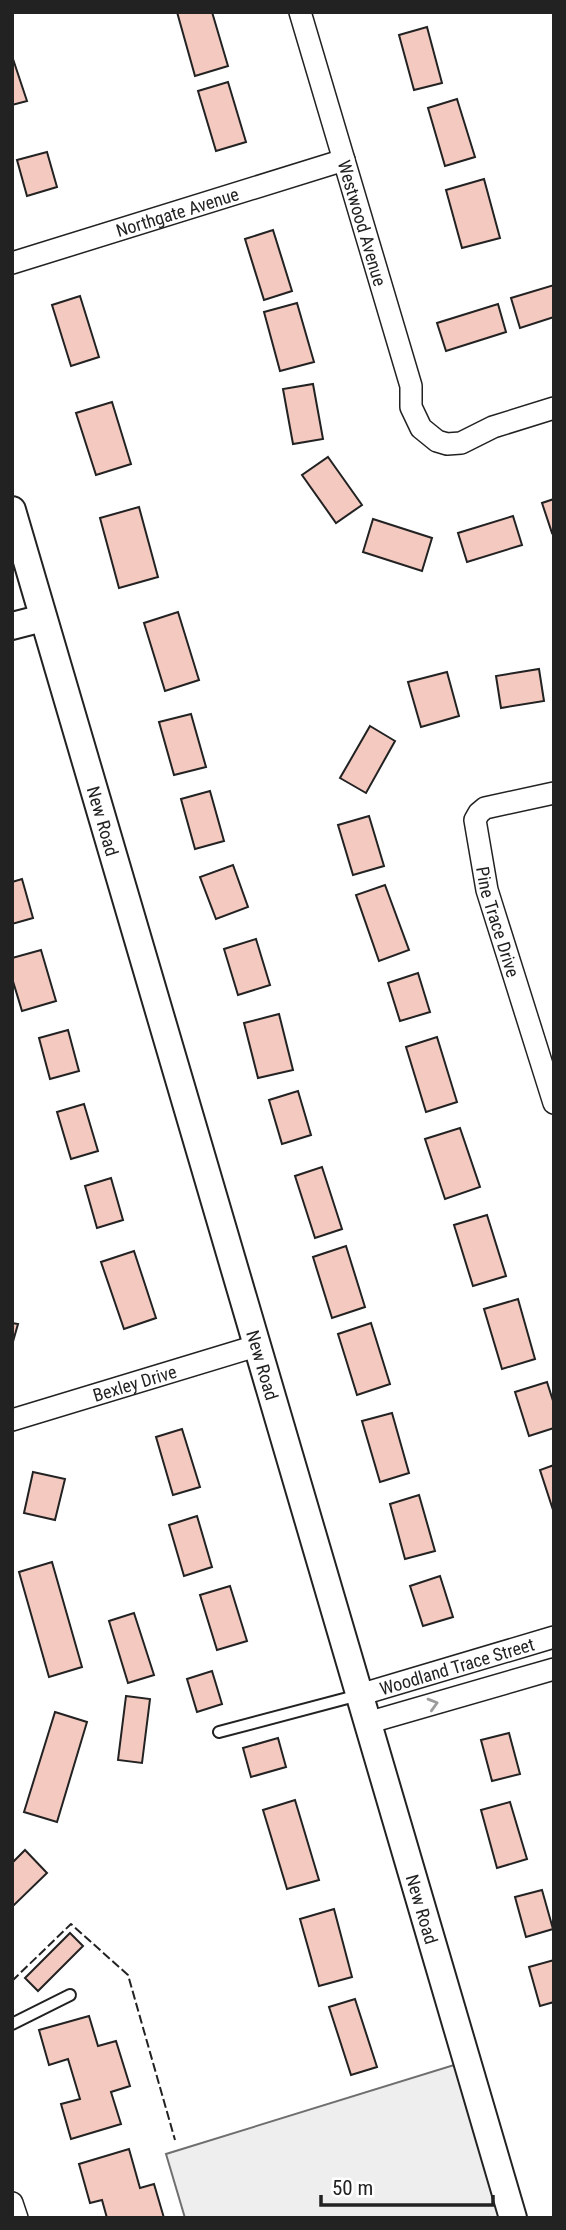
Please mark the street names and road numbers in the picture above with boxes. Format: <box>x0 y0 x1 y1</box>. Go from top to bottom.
street label: Westwood Avenue <box>334 158 391 288</box>
street label: Northgate Avenue <box>113 183 241 241</box>
street label: New Road <box>83 784 123 858</box>
street label: Pine Trace Drive <box>473 865 524 980</box>
street label: New Road <box>243 1328 283 1402</box>
street label: Bexley Drive <box>90 1360 179 1405</box>
street label: Woodland Trace Street <box>377 1633 537 1699</box>
street label: New Road <box>402 1872 443 1946</box>

